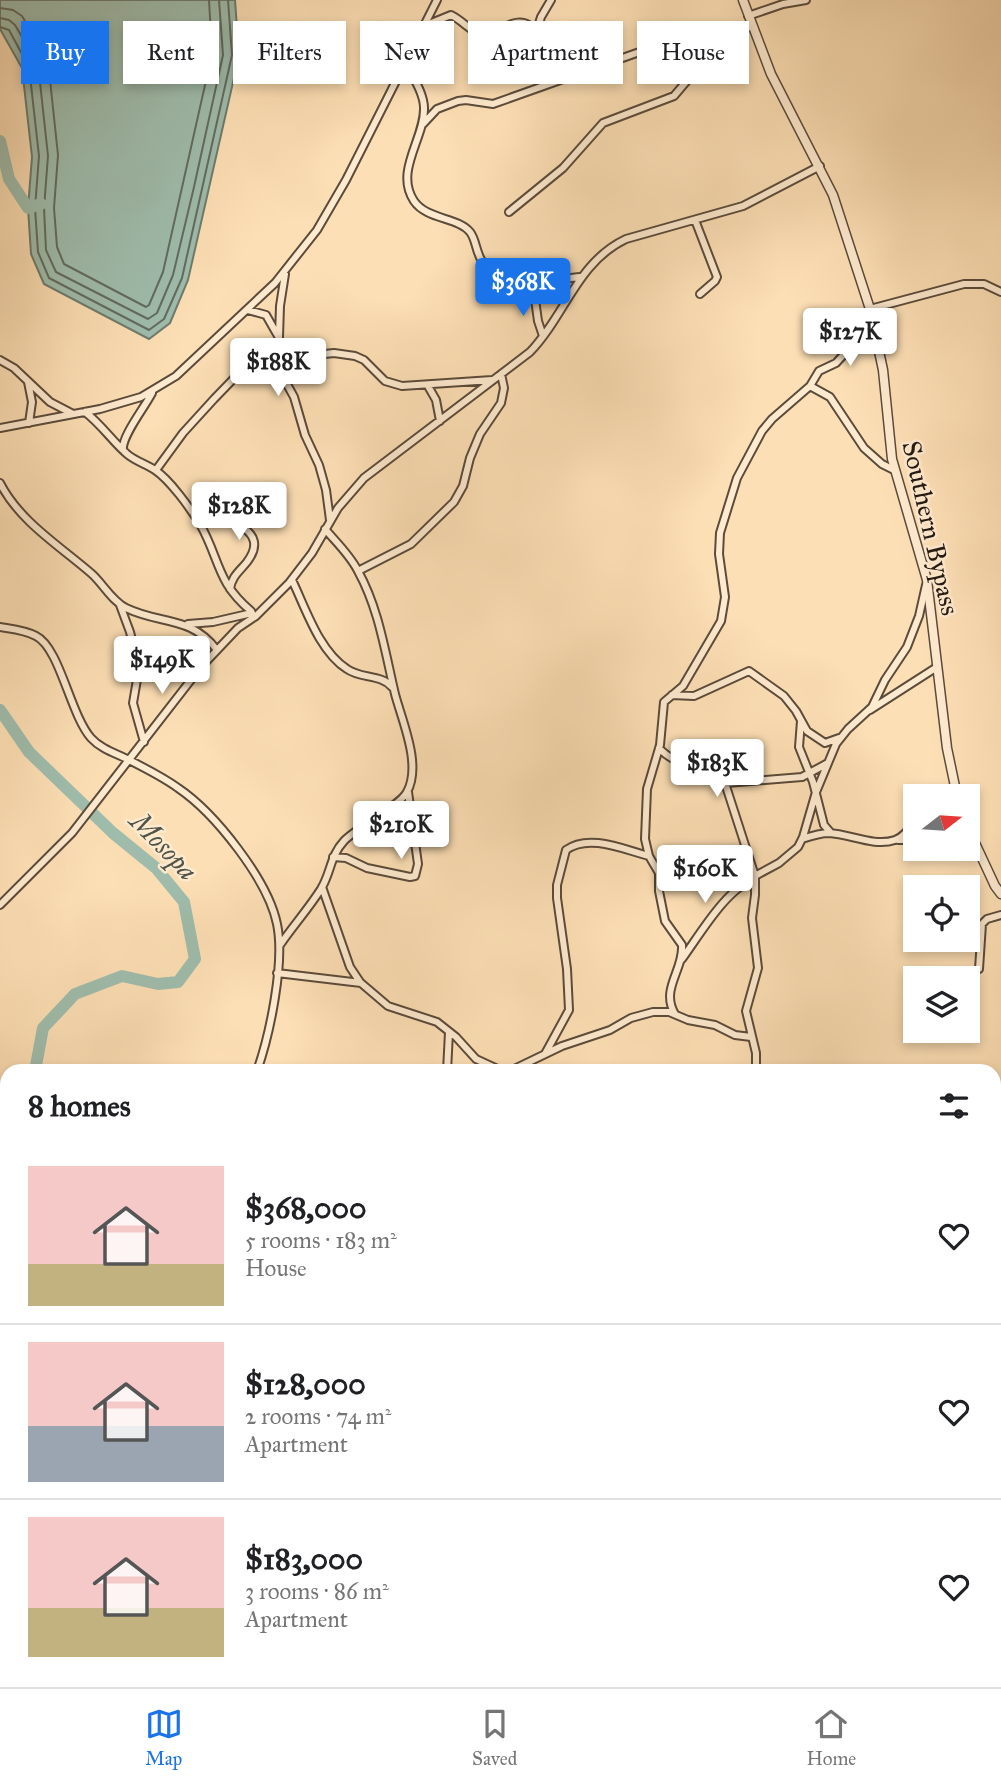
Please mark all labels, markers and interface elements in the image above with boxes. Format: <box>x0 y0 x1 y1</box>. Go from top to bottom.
chip: Buy <box>21 21 109 84</box>
chip: Rent <box>123 21 219 84</box>
chip: Filters <box>233 21 346 84</box>
chip: New <box>360 21 454 84</box>
chip: Apartment <box>468 21 623 84</box>
chip: House <box>637 21 749 84</box>
pin: $368K <box>474 258 572 318</box>
text: $368K <box>491 267 555 295</box>
pin: $127K <box>801 308 899 368</box>
text: $127K <box>819 317 881 345</box>
pin: $188K <box>229 338 327 398</box>
text: $188K <box>246 347 310 375</box>
street label: Southern Bypass <box>895 438 967 618</box>
pin: $128K <box>190 482 288 542</box>
text: $128K <box>208 491 270 519</box>
pin: $149K <box>113 636 211 696</box>
text: $149K <box>130 645 194 673</box>
pin: $183K <box>668 740 766 799</box>
text: $183K <box>687 748 747 776</box>
north arrow <box>903 784 980 861</box>
map controls <box>903 784 980 1043</box>
water label: Mosopa <box>121 802 205 888</box>
pin: $210K <box>352 802 450 861</box>
text: $210K <box>369 810 433 838</box>
pin: $160K <box>656 846 754 905</box>
text: $160K <box>673 854 737 882</box>
button: locate <box>903 875 980 952</box>
button: layers <box>903 966 980 1043</box>
icon: filters <box>935 1087 973 1125</box>
text: 8 homes <box>28 1088 131 1124</box>
text: $368,000 <box>245 1190 366 1226</box>
icon: home <box>84 1194 168 1278</box>
icon: heart <box>935 1217 973 1255</box>
text: 5 rooms · 183 m² <box>245 1226 397 1254</box>
text: House <box>245 1254 307 1282</box>
text: $128,000 <box>245 1366 366 1402</box>
icon: home <box>84 1370 168 1454</box>
icon: heart <box>935 1393 973 1431</box>
text: 2 rooms · 74 m² <box>245 1402 391 1430</box>
text: Apartment <box>245 1430 348 1458</box>
text: $183,000 <box>245 1541 363 1577</box>
icon: home <box>84 1545 168 1629</box>
icon: heart <box>935 1568 973 1606</box>
text: 3 rooms · 86 m² <box>245 1577 389 1605</box>
text: Apartment <box>245 1605 348 1633</box>
tab: Map <box>145 1705 183 1770</box>
tab: Saved <box>472 1705 517 1770</box>
tab: Home <box>807 1705 856 1770</box>

